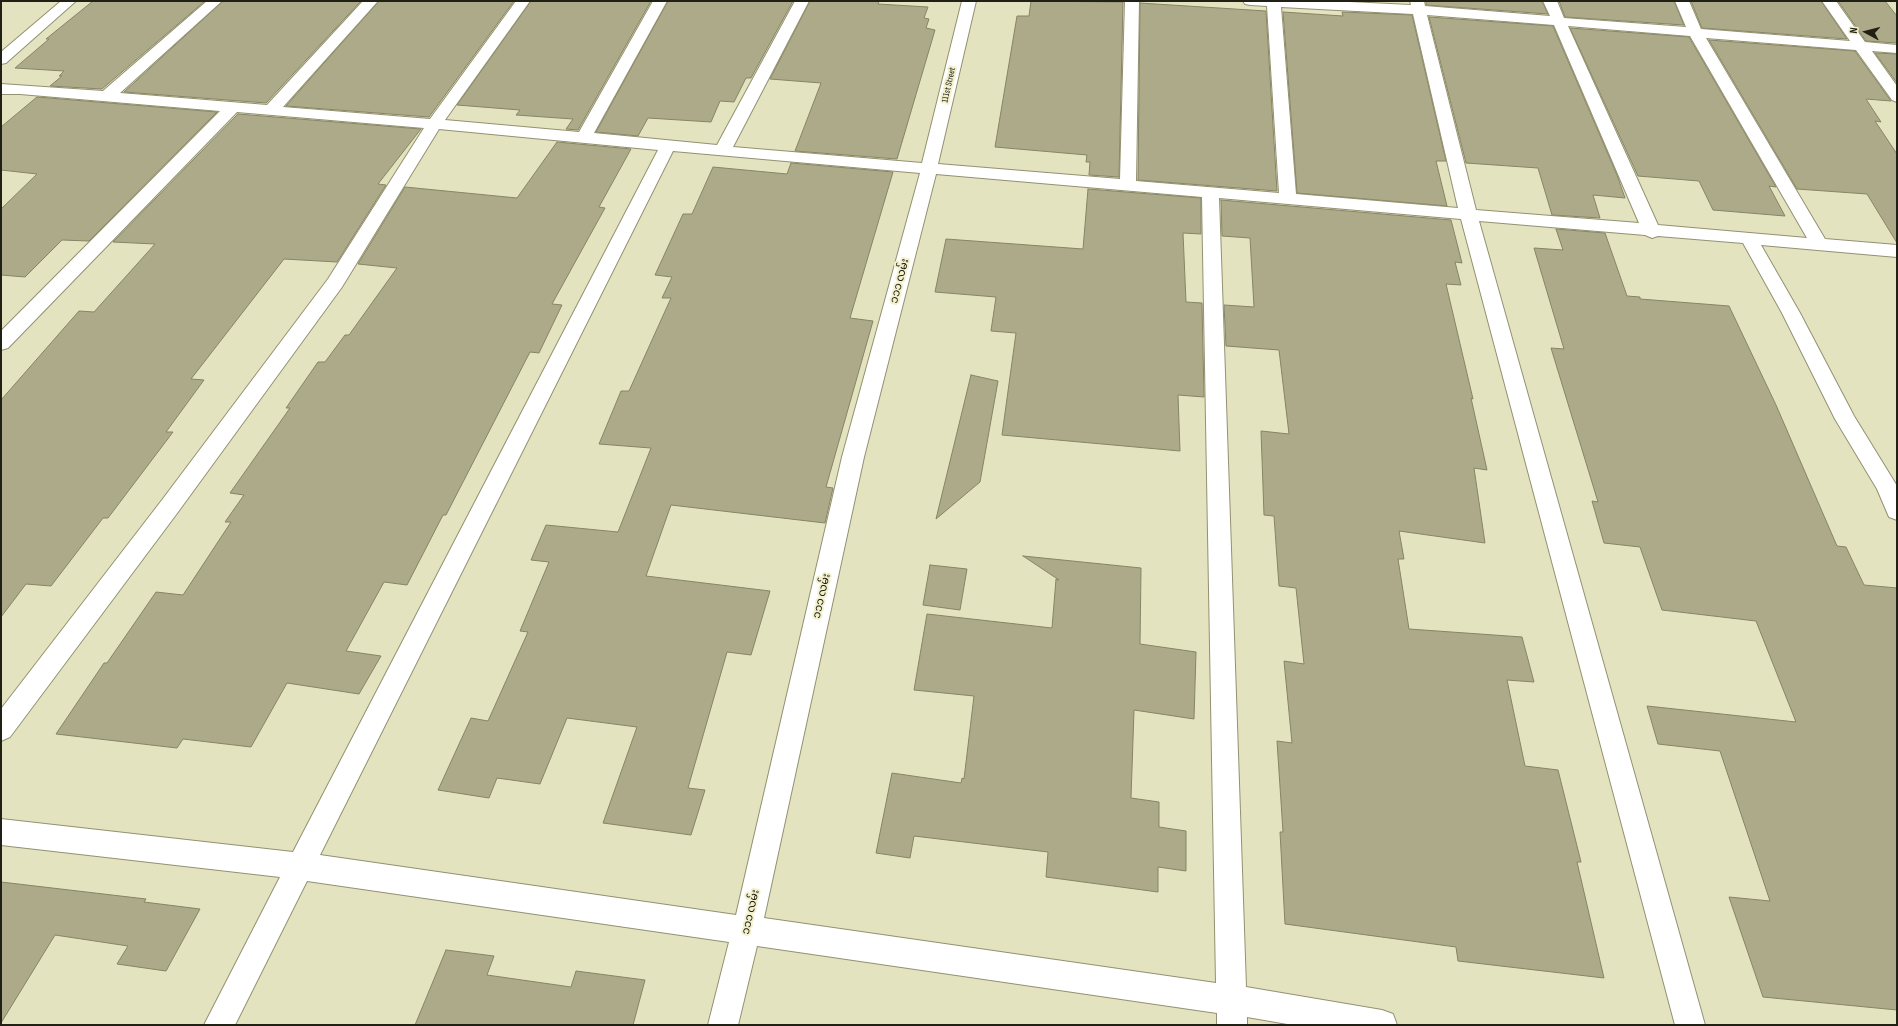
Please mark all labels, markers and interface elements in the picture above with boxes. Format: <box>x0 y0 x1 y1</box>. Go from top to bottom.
north arrow <box>1846 12 1886 52</box>
text: N <box>1847 27 1860 34</box>
street label: 111st Street <box>940 66 958 104</box>
street label: ၁၁၁ လမ်း <box>888 257 912 305</box>
street label: ၁၁၁ လမ်း <box>810 572 834 620</box>
street label: ၁၁၁ လမ်း <box>739 888 763 936</box>

